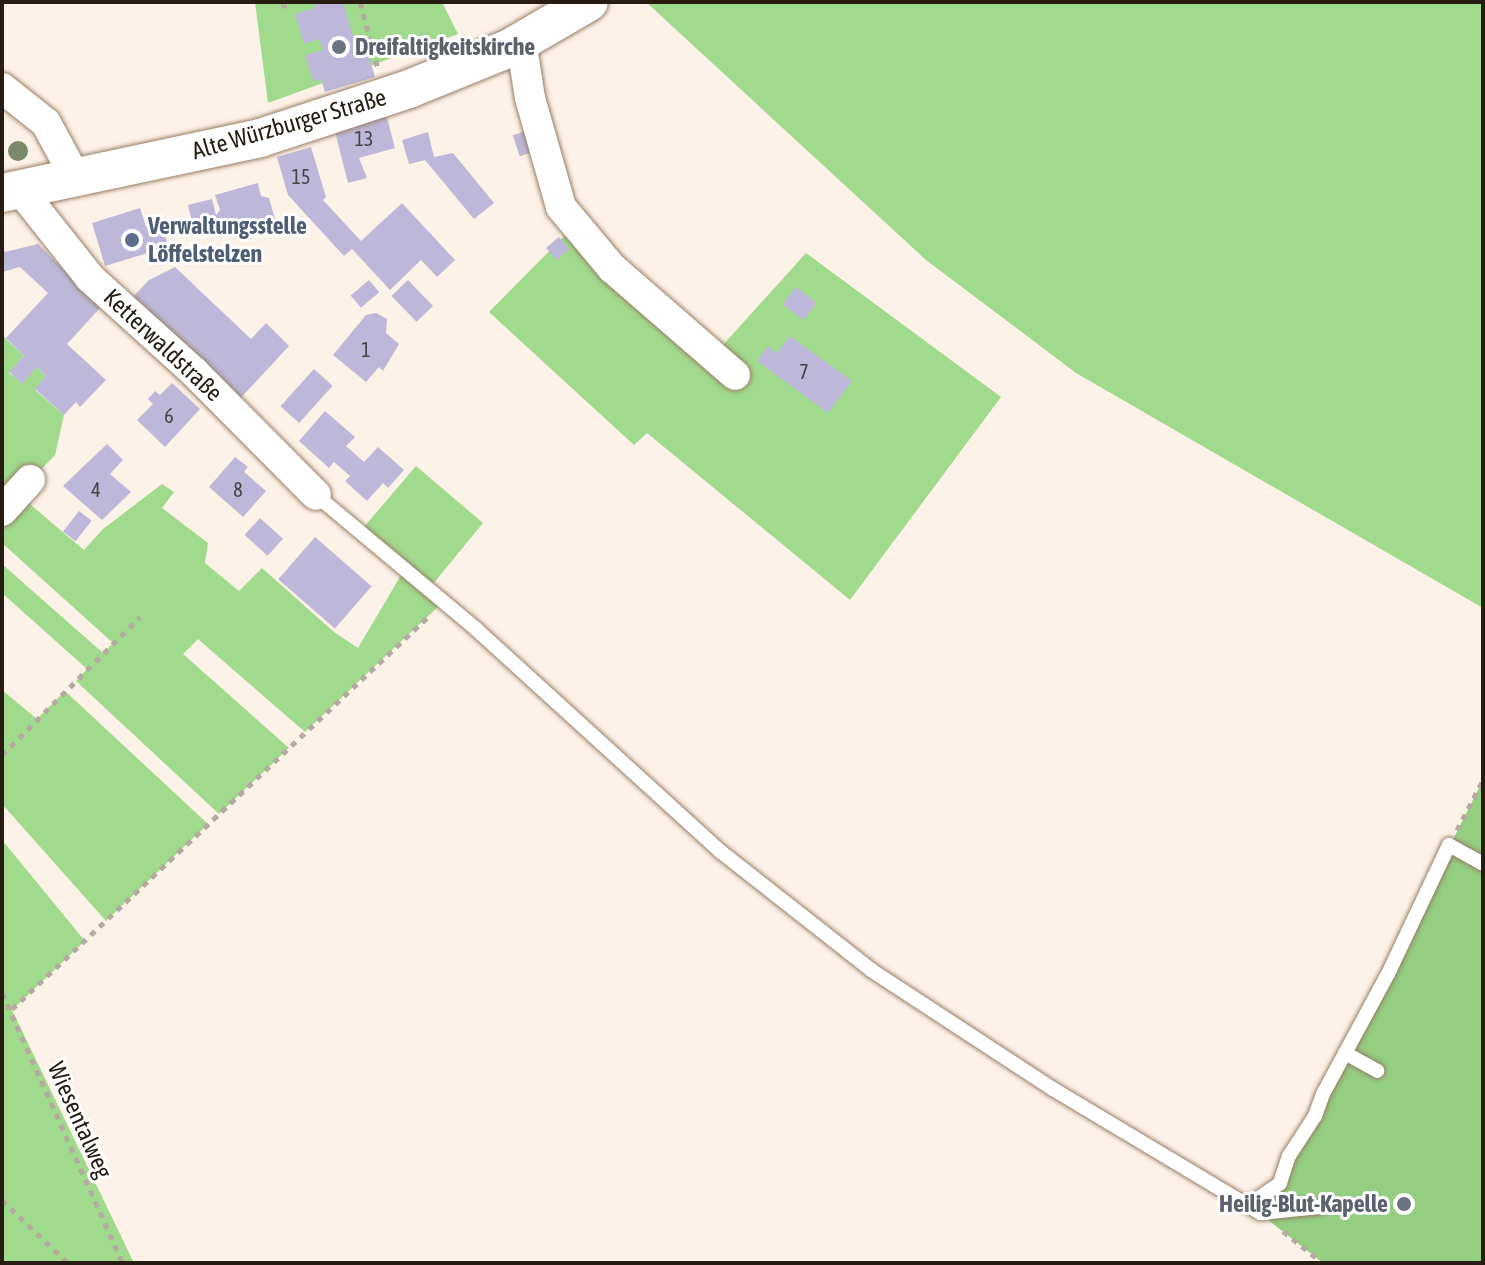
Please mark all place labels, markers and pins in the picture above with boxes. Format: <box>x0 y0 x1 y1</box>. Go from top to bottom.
place label: Dreifaltigkeitskirche <box>355 33 535 61</box>
marker: Dreifaltigkeitskirche <box>330 38 348 56</box>
place label: Verwaltungsstelle Löffelstelzen <box>148 212 307 268</box>
marker: Verwaltungsstelle Löffelstelzen <box>123 231 141 249</box>
place label: Heilig-Blut-Kapelle <box>1219 1190 1388 1218</box>
marker: Heilig-Blut-Kapelle <box>1395 1195 1413 1213</box>

